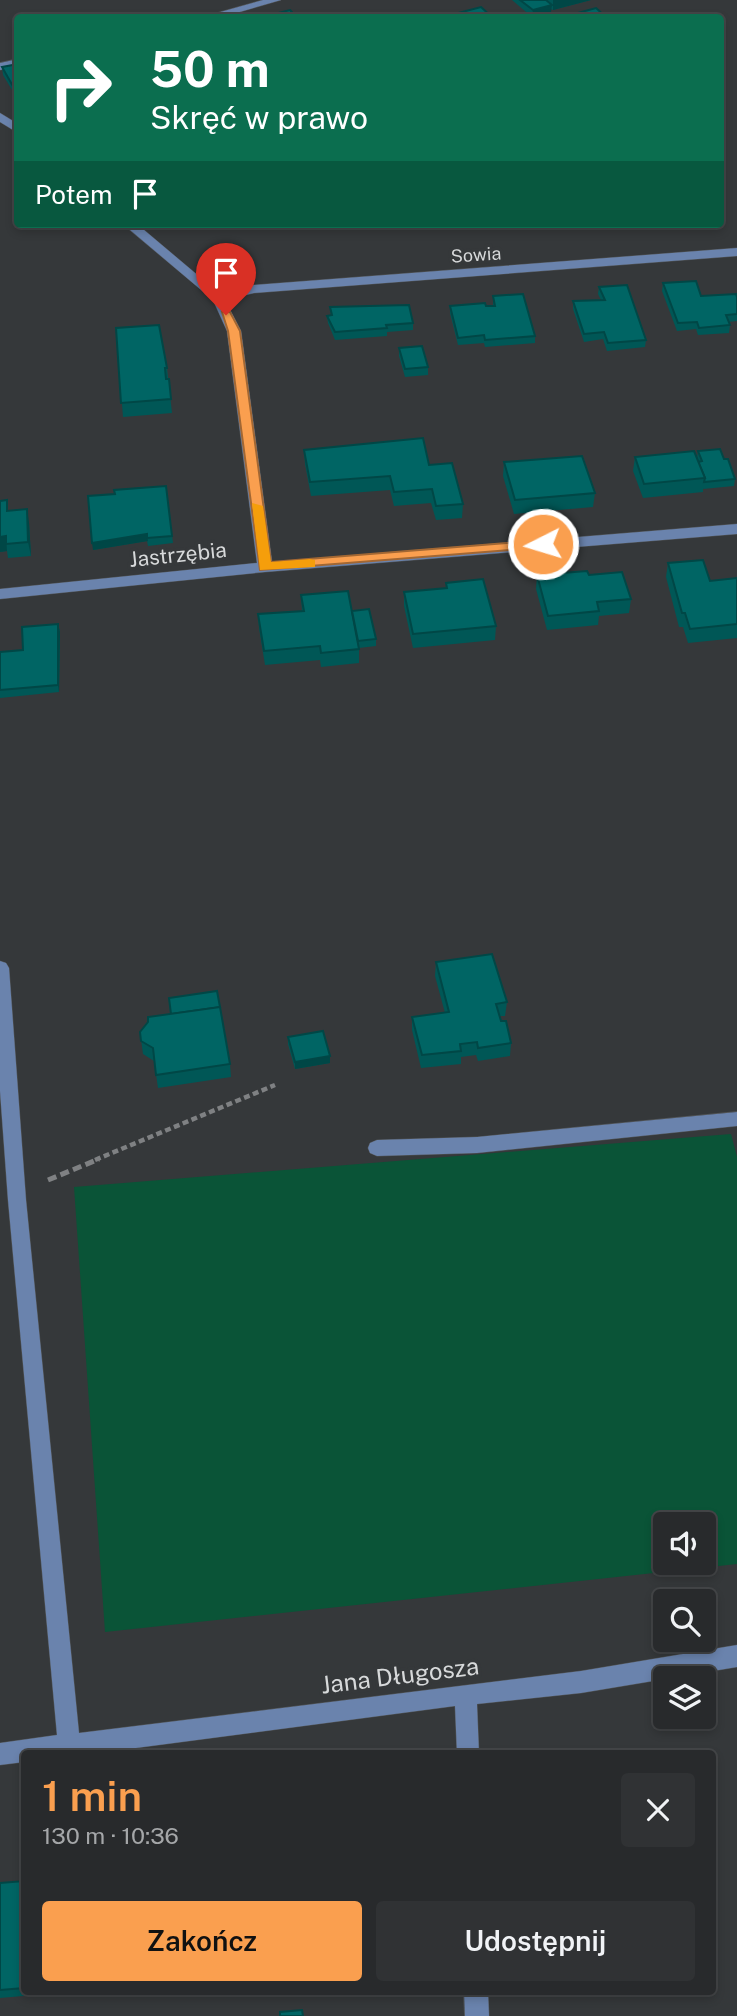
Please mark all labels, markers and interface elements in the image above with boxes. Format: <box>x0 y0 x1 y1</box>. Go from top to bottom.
text: 50 m <box>150 40 270 98</box>
icon: right <box>35 42 126 133</box>
text: Skręć w prawo <box>150 99 368 136</box>
icon: arrive <box>126 175 164 213</box>
text: Potem <box>35 179 112 210</box>
street label: Sowia <box>450 242 502 267</box>
pin <box>196 243 256 315</box>
icon: arrive <box>207 254 245 292</box>
position arrow <box>506 507 580 581</box>
street label: Jastrzębia <box>128 537 228 572</box>
map controls <box>653 1512 716 1729</box>
button: sound <box>653 1512 716 1575</box>
button: search <box>653 1589 716 1652</box>
street label: Jana Długosza <box>319 1651 481 1699</box>
button: layers <box>653 1666 716 1729</box>
text: 1 min <box>42 1771 142 1820</box>
button: close <box>621 1773 695 1847</box>
text: 130 m · 10:36 <box>42 1822 179 1849</box>
button: Zakończ <box>42 1901 362 1981</box>
button: Udostępnij <box>376 1901 695 1981</box>

